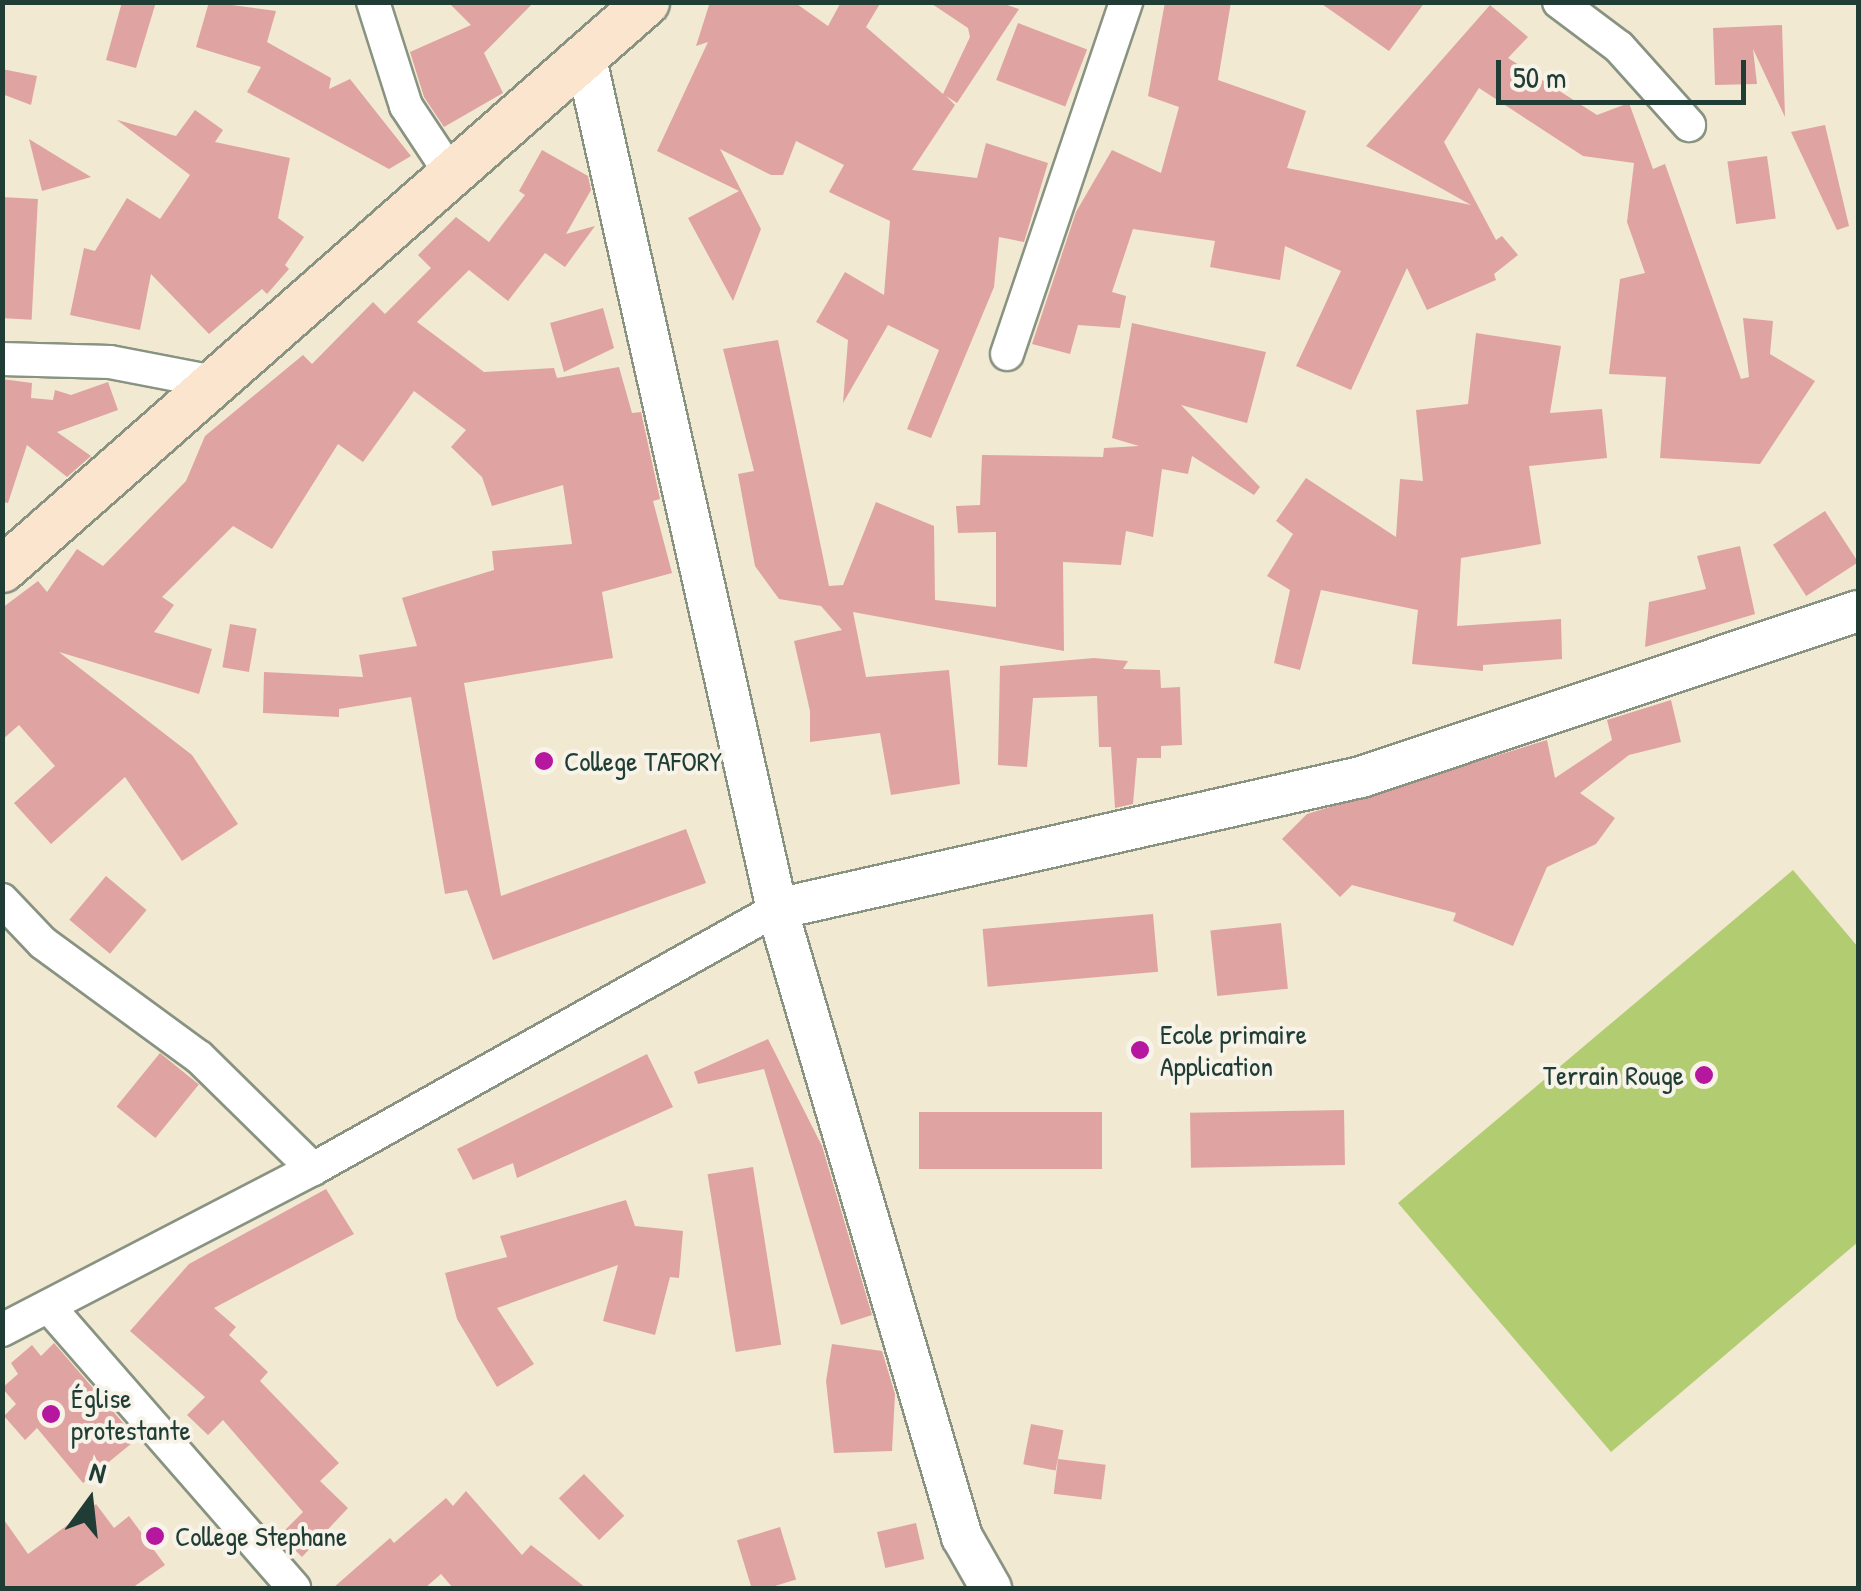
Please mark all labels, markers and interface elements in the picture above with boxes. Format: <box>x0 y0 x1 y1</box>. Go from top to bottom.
scale bar <box>1501 40 1751 102</box>
text: 50 m <box>1513 57 1566 97</box>
place label: College TAFORY <box>564 744 722 778</box>
marker: College TAFORY <box>533 750 555 772</box>
place label: Ecole primaire Application <box>1160 1017 1307 1083</box>
marker: Ecole primaire Application <box>1129 1039 1151 1061</box>
place label: Terrain Rouge <box>1543 1058 1684 1092</box>
marker: Terrain Rouge <box>1693 1064 1715 1086</box>
place label: Église protestante <box>71 1381 191 1447</box>
marker: Église protestante <box>40 1403 62 1425</box>
north arrow <box>40 1451 140 1551</box>
text: N <box>86 1452 110 1492</box>
place label: College Stephane <box>175 1519 347 1553</box>
marker: College Stephane <box>144 1525 166 1547</box>

